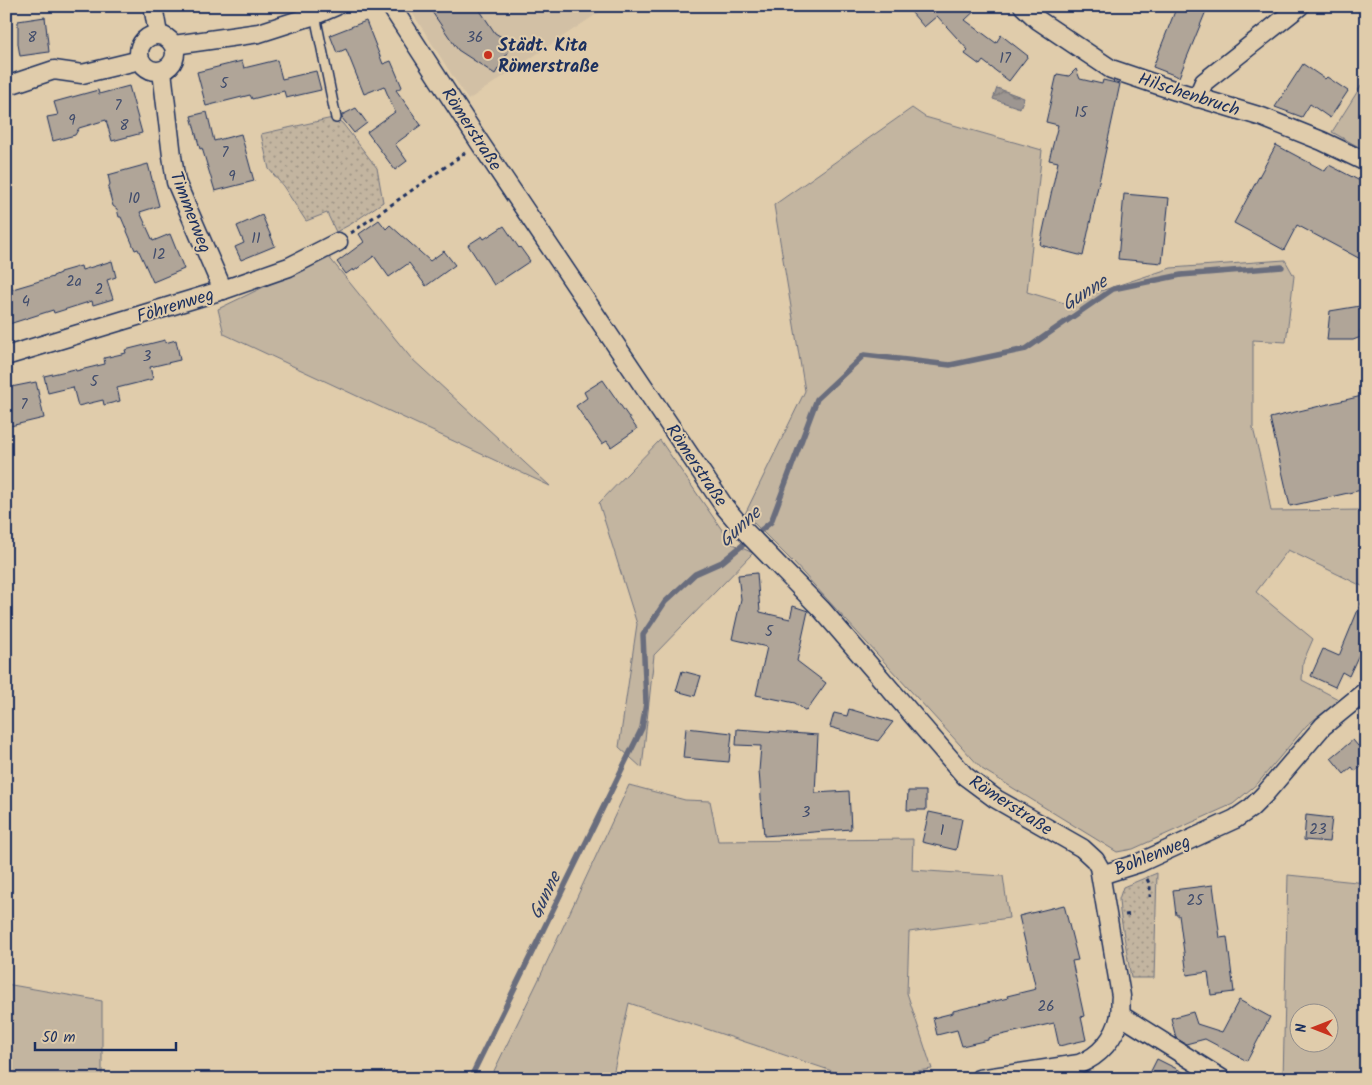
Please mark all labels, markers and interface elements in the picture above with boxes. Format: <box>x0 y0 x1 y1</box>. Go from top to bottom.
house number: 8 <box>27 26 37 50</box>
house number: 36 <box>467 26 483 50</box>
place label: Städt. Kita Römerstraße <box>498 32 599 82</box>
house number: 17 <box>999 47 1012 71</box>
marker: Städt. Kita Römerstraße <box>482 49 494 61</box>
street label: Hilschenbruch <box>1134 65 1243 126</box>
house number: 5 <box>220 72 229 96</box>
street label: Römerstraße <box>433 82 509 177</box>
house number: 7 <box>115 94 123 118</box>
house number: 15 <box>1075 101 1088 125</box>
house number: 9 <box>68 109 76 133</box>
house number: 8 <box>119 114 129 138</box>
house number: 7 <box>222 141 230 165</box>
house number: 9 <box>228 165 236 189</box>
street label: Timmerweg <box>161 167 218 258</box>
house number: 10 <box>128 187 141 211</box>
house number: 11 <box>251 227 261 251</box>
house number: 12 <box>152 243 166 267</box>
water label: Gunne <box>1056 267 1116 320</box>
house number: 2a <box>66 270 82 294</box>
house number: 2 <box>95 278 103 302</box>
street label: Föhrenweg <box>133 281 218 332</box>
house number: 4 <box>22 290 30 314</box>
house number: 3 <box>143 345 152 369</box>
house number: 5 <box>90 370 99 394</box>
house number: 7 <box>21 393 29 417</box>
street label: Römerstraße <box>657 418 734 513</box>
water label: Gunne <box>712 498 771 555</box>
house number: 5 <box>765 620 774 644</box>
street label: Römerstraße <box>963 768 1058 844</box>
house number: 3 <box>802 801 811 825</box>
house number: 23 <box>1309 818 1327 842</box>
house number: 1 <box>940 819 945 843</box>
street label: Bohlenweg <box>1110 828 1195 885</box>
water label: Gunne <box>521 865 571 925</box>
house number: 25 <box>1187 889 1204 913</box>
house number: 26 <box>1037 995 1055 1019</box>
north arrow <box>1290 1002 1340 1052</box>
scale bar <box>35 1020 176 1052</box>
text: N <box>1291 1023 1313 1032</box>
text: 50 m <box>42 1026 76 1050</box>

